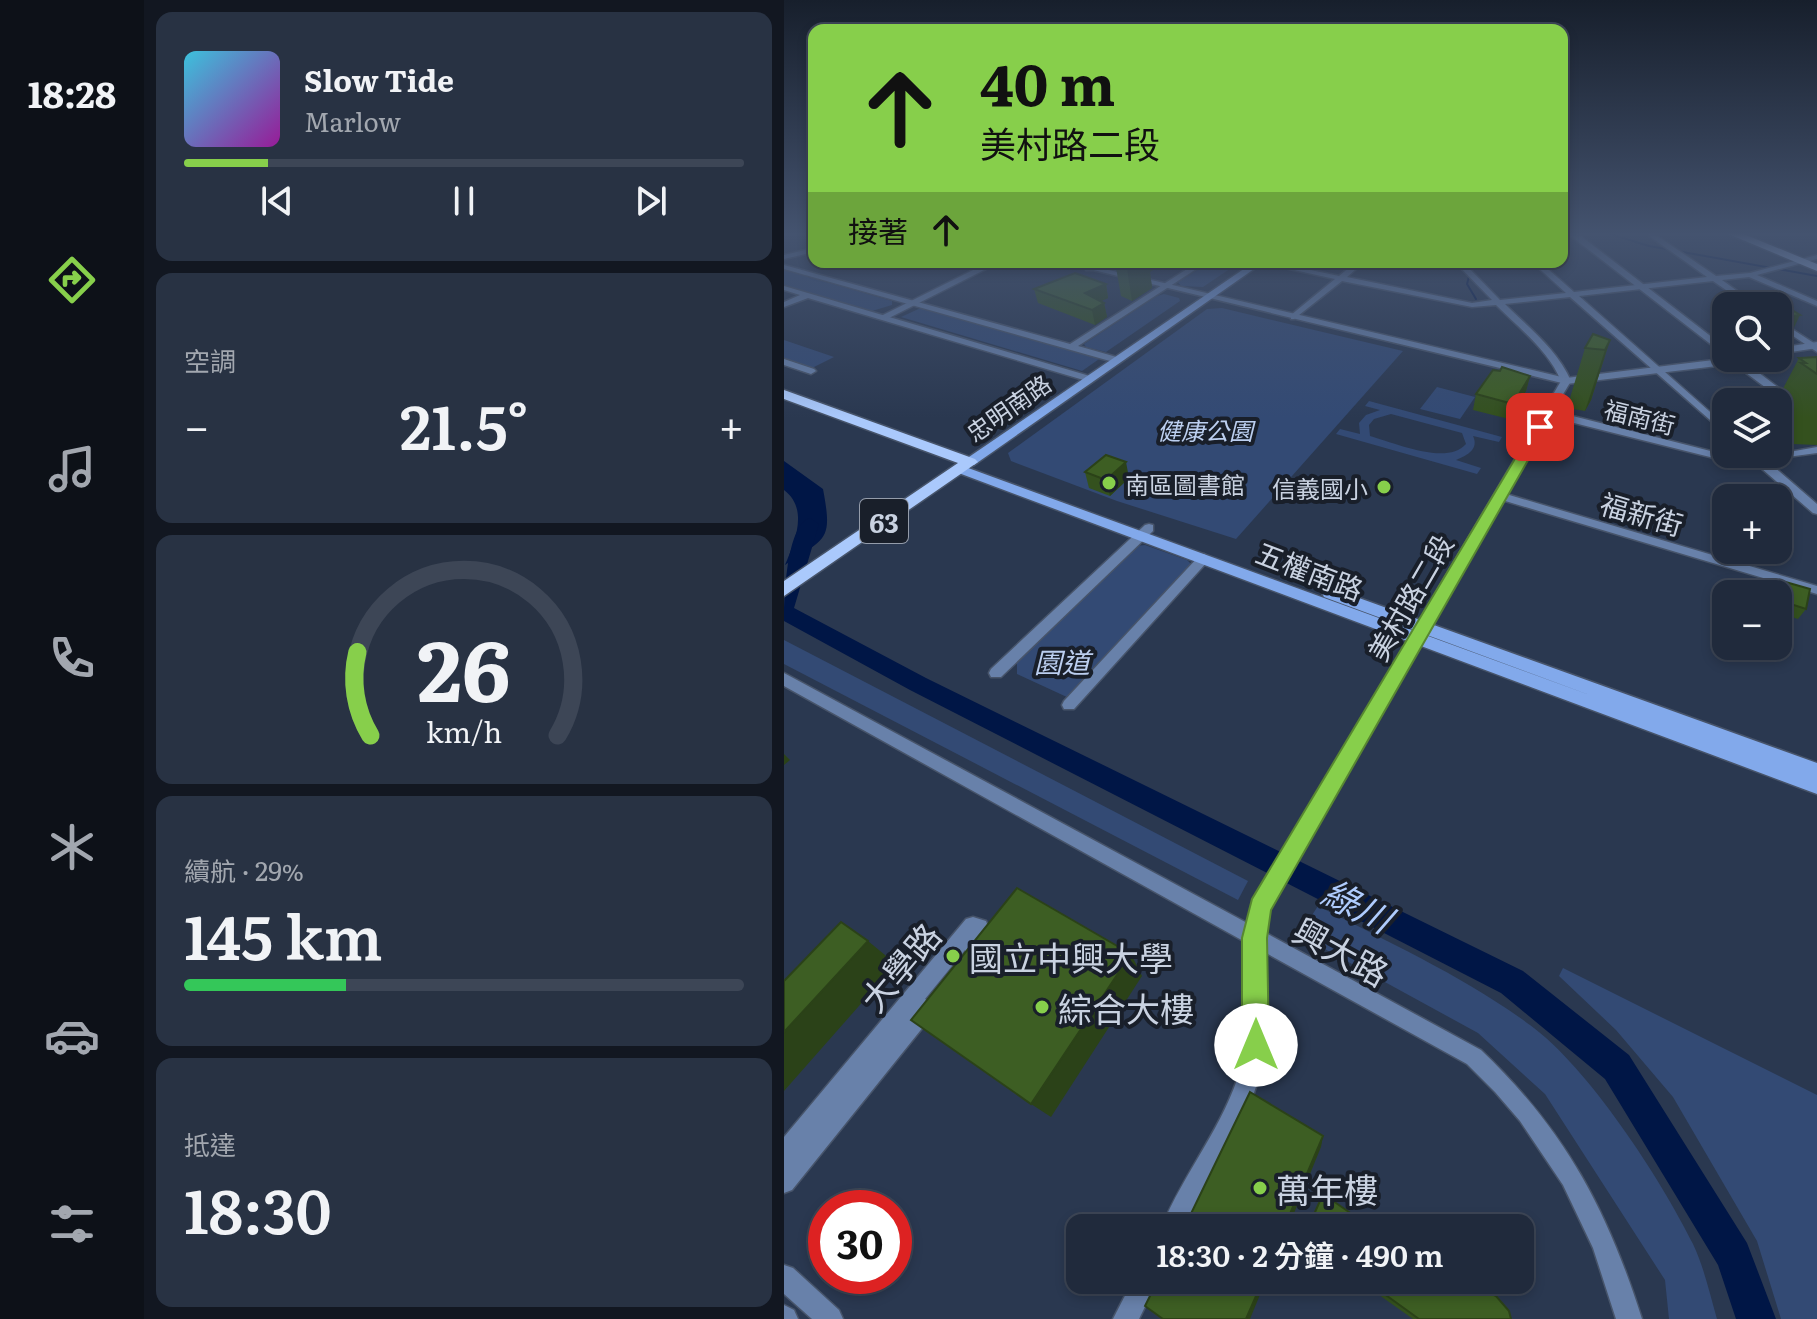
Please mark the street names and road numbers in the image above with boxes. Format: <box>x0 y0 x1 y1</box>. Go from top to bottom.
street label: 忠明南路 <box>959 365 1057 449</box>
street label: 福南街 <box>1601 390 1679 442</box>
street label: 福新街 <box>1596 481 1688 545</box>
road number: 63 <box>860 499 908 543</box>
street label: 美村路二段 <box>1356 526 1462 668</box>
street label: 五權南路 <box>1250 530 1370 610</box>
street label: 興大路 <box>1285 903 1399 997</box>
street label: 大學路 <box>847 911 951 1021</box>

